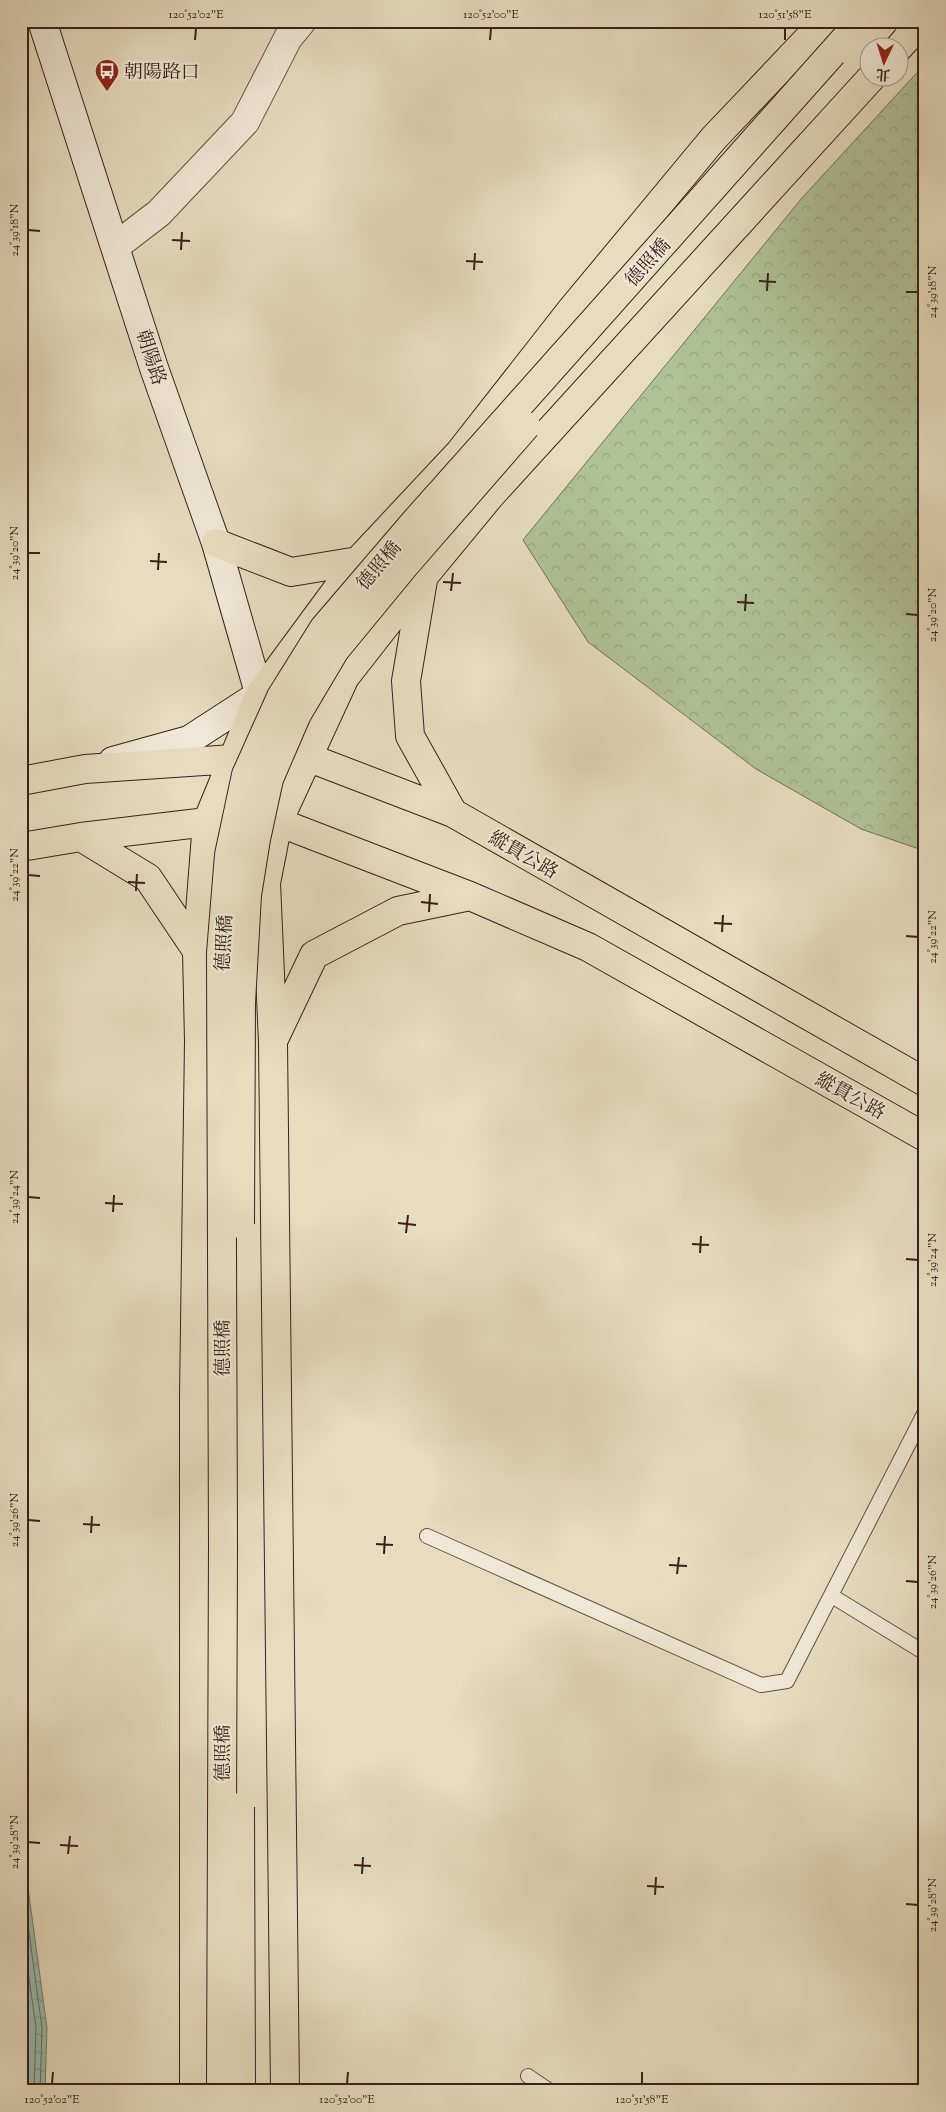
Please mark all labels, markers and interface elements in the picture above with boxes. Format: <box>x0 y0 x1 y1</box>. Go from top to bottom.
text: 120°52'02"E <box>169 6 224 24</box>
text: 120°52'00"E <box>463 6 520 24</box>
text: 120°51'58"E <box>759 6 812 24</box>
north arrow <box>858 38 908 88</box>
bus stop icon: 朝陽路口 <box>94 58 120 92</box>
place label: 朝陽路口 <box>124 60 200 87</box>
text: 北 <box>876 63 891 83</box>
text: 24°39'18"N <box>6 203 24 256</box>
street label: 德照橋 <box>620 233 678 294</box>
text: 24°39'18"N <box>924 265 942 318</box>
street label: 朝陽路 <box>128 326 171 389</box>
text: 24°39'20"N <box>6 525 24 580</box>
street label: 德照橋 <box>351 536 409 597</box>
text: 24°39'20"N <box>924 587 942 642</box>
street label: 縱貫公路 <box>483 825 562 887</box>
text: 24°39'22"N <box>6 848 24 902</box>
text: 24°39'22"N <box>924 910 942 964</box>
street label: 德照橋 <box>211 914 240 972</box>
street label: 縱貫公路 <box>810 1067 890 1127</box>
text: 24°39'24"N <box>6 1169 24 1224</box>
text: 24°39'24"N <box>924 1232 942 1287</box>
street label: 德照橋 <box>211 1319 238 1377</box>
text: 24°39'26"N <box>6 1492 24 1547</box>
text: 24°39'26"N <box>924 1554 942 1609</box>
street label: 德照橋 <box>211 1724 238 1782</box>
text: 24°39'28"N <box>6 1814 24 1869</box>
text: 24°39'28"N <box>924 1877 942 1932</box>
text: 120°52'02"E <box>25 2091 80 2109</box>
text: 120°52'00"E <box>319 2091 376 2109</box>
text: 120°51'58"E <box>616 2091 669 2109</box>

